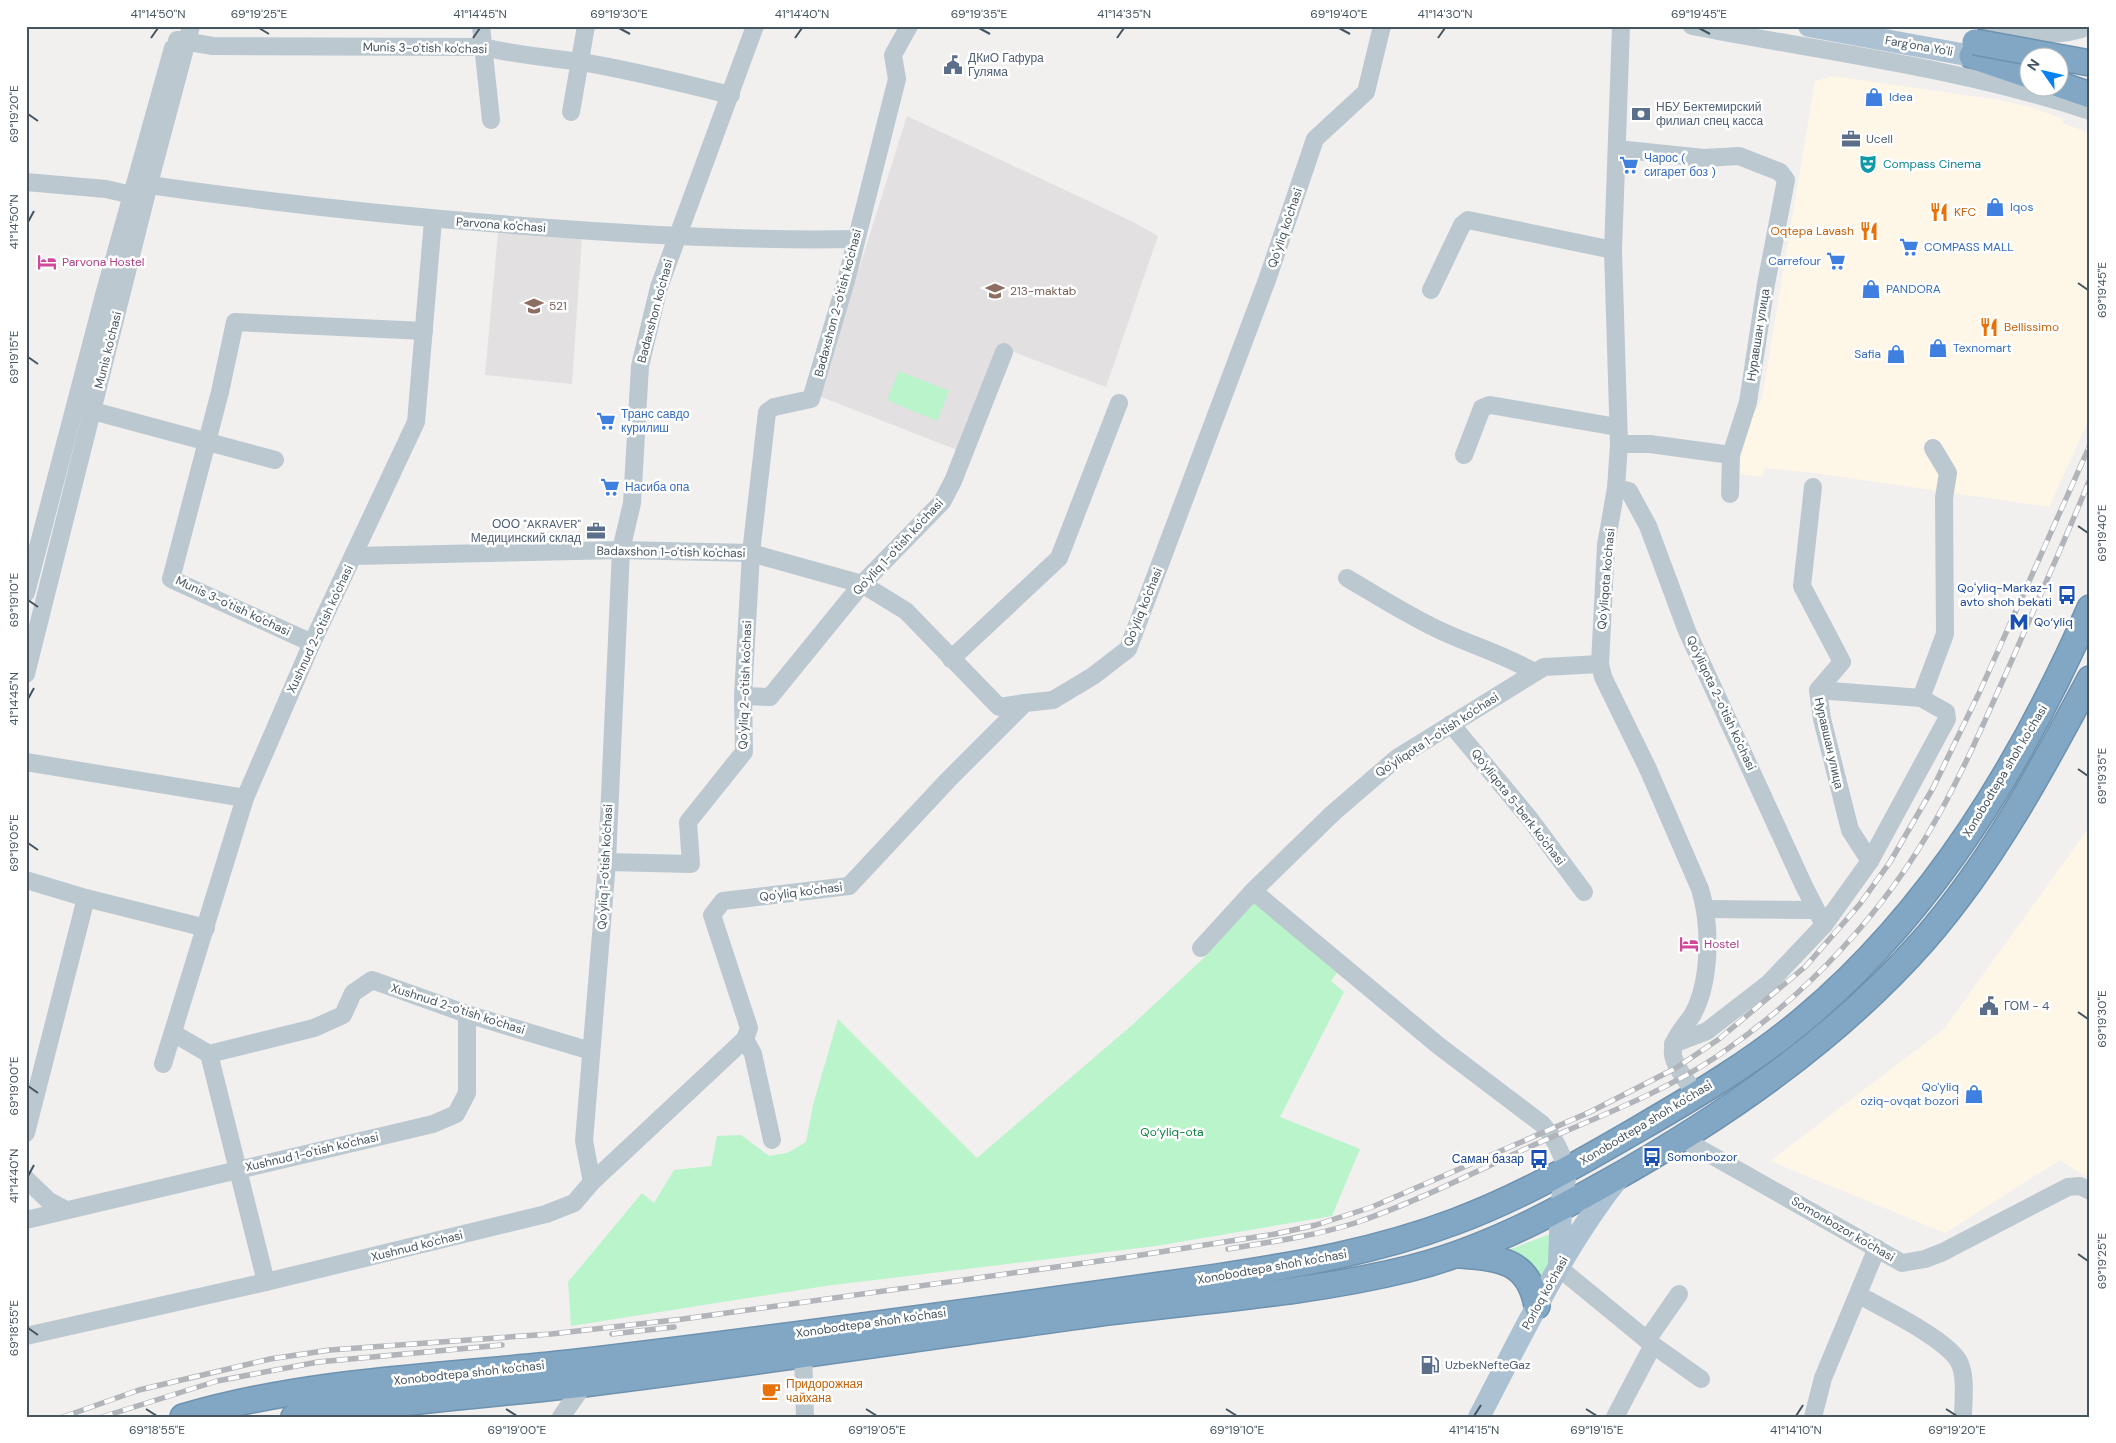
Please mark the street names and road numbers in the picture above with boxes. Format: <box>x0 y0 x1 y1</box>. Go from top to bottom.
street label: Farg'ona Yo'li <box>1884 32 1954 60</box>
street label: Munis 3-o'tish ko'chasi <box>363 39 488 57</box>
street label: Qo'yliq ko'chasi <box>1264 186 1306 270</box>
street label: Parvona ko'chasi <box>455 214 547 236</box>
street label: Badaxshon 2-o'tish ko'chasi <box>811 227 865 379</box>
street label: Badaxshon ko'chasi <box>633 257 677 365</box>
street label: Нуравшан улица <box>1743 287 1773 382</box>
street label: Munis ko'chasi <box>91 310 125 390</box>
street label: Qo'yliq 1-o'tish ko'chasi <box>849 495 947 599</box>
street label: Qo'yliqota ko'chasi <box>1594 528 1618 630</box>
street label: Badaxshon 1-o'tish ko'chasi <box>596 543 746 561</box>
street label: Xushnud 2-o'tish ko'chasi <box>283 562 357 696</box>
street label: Qo'yliq ko'chasi <box>1120 565 1166 649</box>
street label: Munis 3-o'tish ko'chasi <box>173 572 293 640</box>
street label: Qo'yliq 2-o'tish ko'chasi <box>735 620 755 750</box>
street label: Qo'yliqota 2-o'tish ko'chasi <box>1683 633 1759 773</box>
street label: Qo'yliqota 1-o'tish ko'chasi <box>1372 689 1502 781</box>
street label: Нуравшан улица <box>1811 696 1847 791</box>
street label: Xonobodtepa shoh ko'chasi <box>1959 702 2051 840</box>
street label: Qo'yliqota 5-berk ko'chasi <box>1468 746 1569 869</box>
street label: Qo'yliq 1-o'tish ko'chasi <box>594 804 616 930</box>
street label: Qo'yliq ko'chasi <box>759 879 844 905</box>
street label: Xushnud 2-o'tish ko'chasi <box>389 980 527 1038</box>
street label: Xonobodtepa shoh ko'chasi <box>1577 1077 1715 1169</box>
street label: Xushnud 1-o'tish ko'chasi <box>244 1129 380 1175</box>
street label: Somonbozor ko'chasi <box>1789 1193 1898 1265</box>
street label: Xushnud ko'chasi <box>369 1227 465 1265</box>
street label: Xonobodtepa shoh ko'chasi <box>1196 1246 1348 1288</box>
street label: Porloq ko'chasi <box>1518 1253 1572 1333</box>
street label: Xonobodtepa shoh ko'chasi <box>795 1305 947 1341</box>
street label: Xonobodtepa shoh ko'chasi <box>393 1357 545 1389</box>

